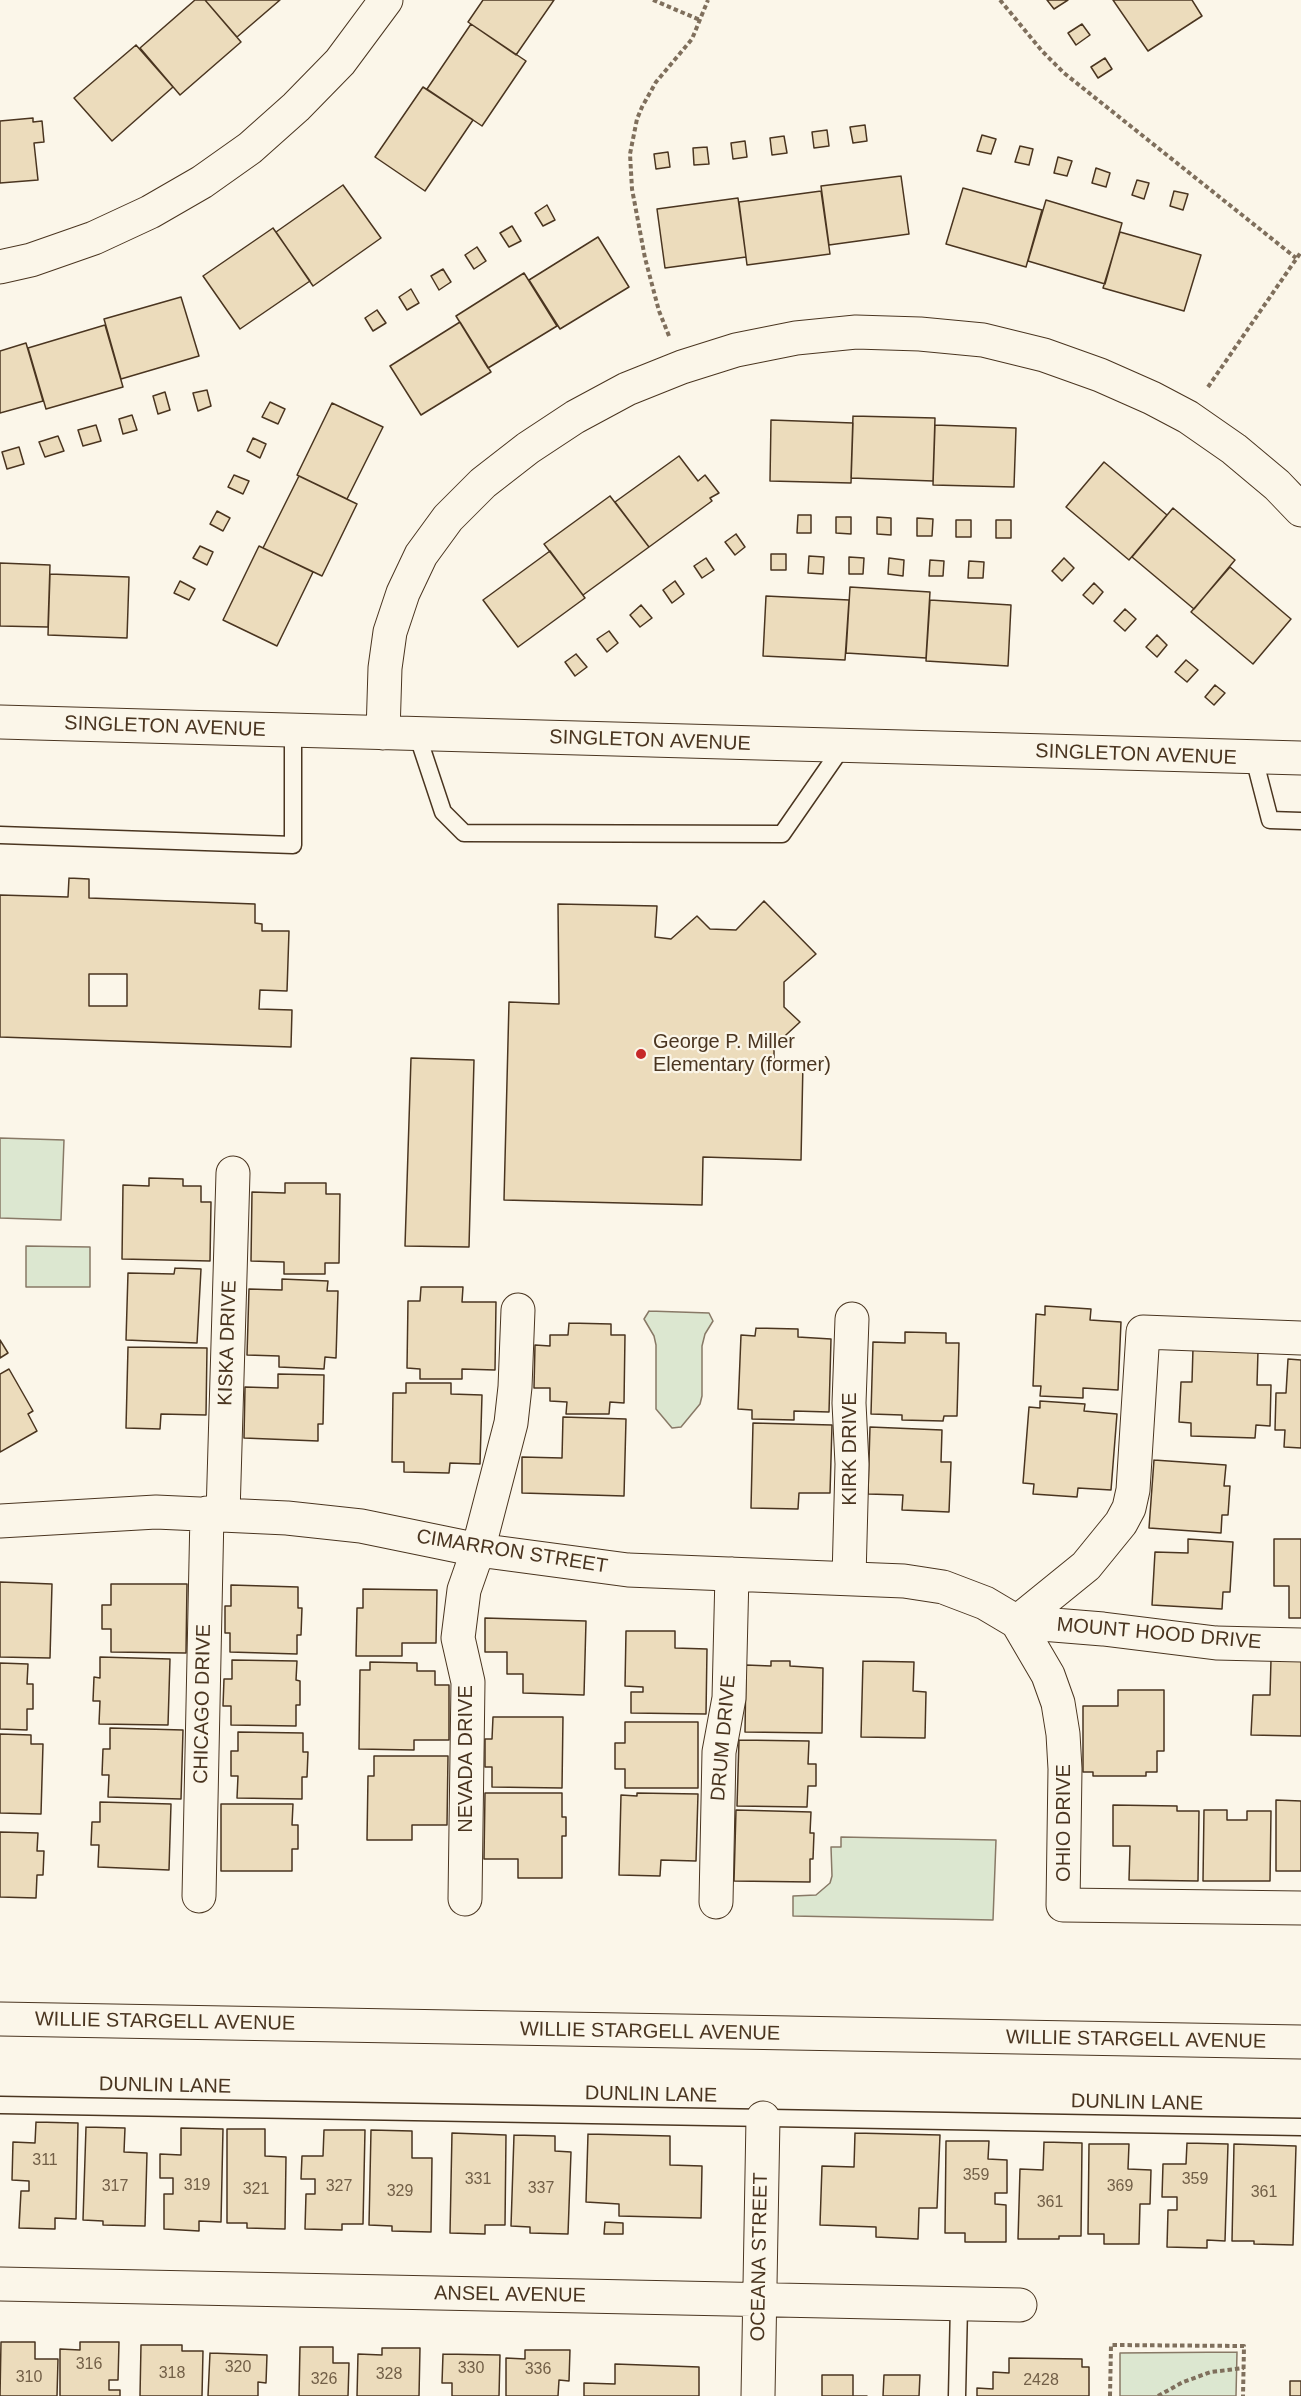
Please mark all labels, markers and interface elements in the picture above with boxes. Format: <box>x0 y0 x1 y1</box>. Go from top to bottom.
street label: SINGLETON AVENUE <box>64 711 266 743</box>
street label: SINGLETON AVENUE <box>549 725 751 757</box>
street label: SINGLETON AVENUE <box>1035 739 1237 771</box>
place label: George P. Miller Elementary (former) <box>653 1030 831 1077</box>
marker: George P. Miller Elementary (former) <box>634 1047 648 1061</box>
street label: KISKA DRIVE <box>214 1280 242 1406</box>
street label: KIRK DRIVE <box>838 1392 862 1506</box>
street label: CIMARRON STREET <box>415 1525 609 1579</box>
street label: MOUNT HOOD DRIVE <box>1056 1613 1262 1655</box>
street label: CHICAGO DRIVE <box>190 1624 216 1784</box>
street label: DRUM DRIVE <box>707 1674 741 1802</box>
street label: NEVADA DRIVE <box>454 1685 478 1833</box>
street label: OHIO DRIVE <box>1052 1764 1076 1882</box>
street label: WILLIE STARGELL AVENUE <box>35 2008 295 2036</box>
street label: WILLIE STARGELL AVENUE <box>520 2018 780 2046</box>
street label: WILLIE STARGELL AVENUE <box>1006 2026 1266 2054</box>
street label: DUNLIN LANE <box>99 2073 231 2099</box>
street label: DUNLIN LANE <box>585 2082 717 2108</box>
street label: DUNLIN LANE <box>1071 2090 1203 2116</box>
house number: 311 <box>32 2151 58 2171</box>
house number: 359 <box>963 2166 989 2186</box>
house number: 331 <box>465 2170 491 2190</box>
house number: 359 <box>1182 2170 1208 2190</box>
street label: OCEANA STREET <box>747 2172 773 2342</box>
house number: 319 <box>184 2176 210 2196</box>
house number: 317 <box>102 2177 128 2197</box>
house number: 327 <box>326 2177 352 2197</box>
house number: 369 <box>1107 2177 1133 2197</box>
house number: 337 <box>528 2179 554 2199</box>
house number: 321 <box>243 2180 269 2200</box>
house number: 329 <box>387 2182 413 2202</box>
house number: 361 <box>1251 2183 1277 2203</box>
house number: 361 <box>1037 2193 1063 2213</box>
street label: ANSEL AVENUE <box>434 2282 586 2308</box>
house number: 316 <box>76 2355 102 2375</box>
house number: 320 <box>225 2358 251 2378</box>
house number: 330 <box>458 2359 484 2379</box>
house number: 336 <box>525 2360 551 2380</box>
house number: 318 <box>159 2364 185 2384</box>
house number: 328 <box>376 2365 402 2385</box>
house number: 310 <box>16 2368 42 2388</box>
house number: 326 <box>311 2370 337 2390</box>
house number: 2428 <box>1023 2371 1059 2391</box>

